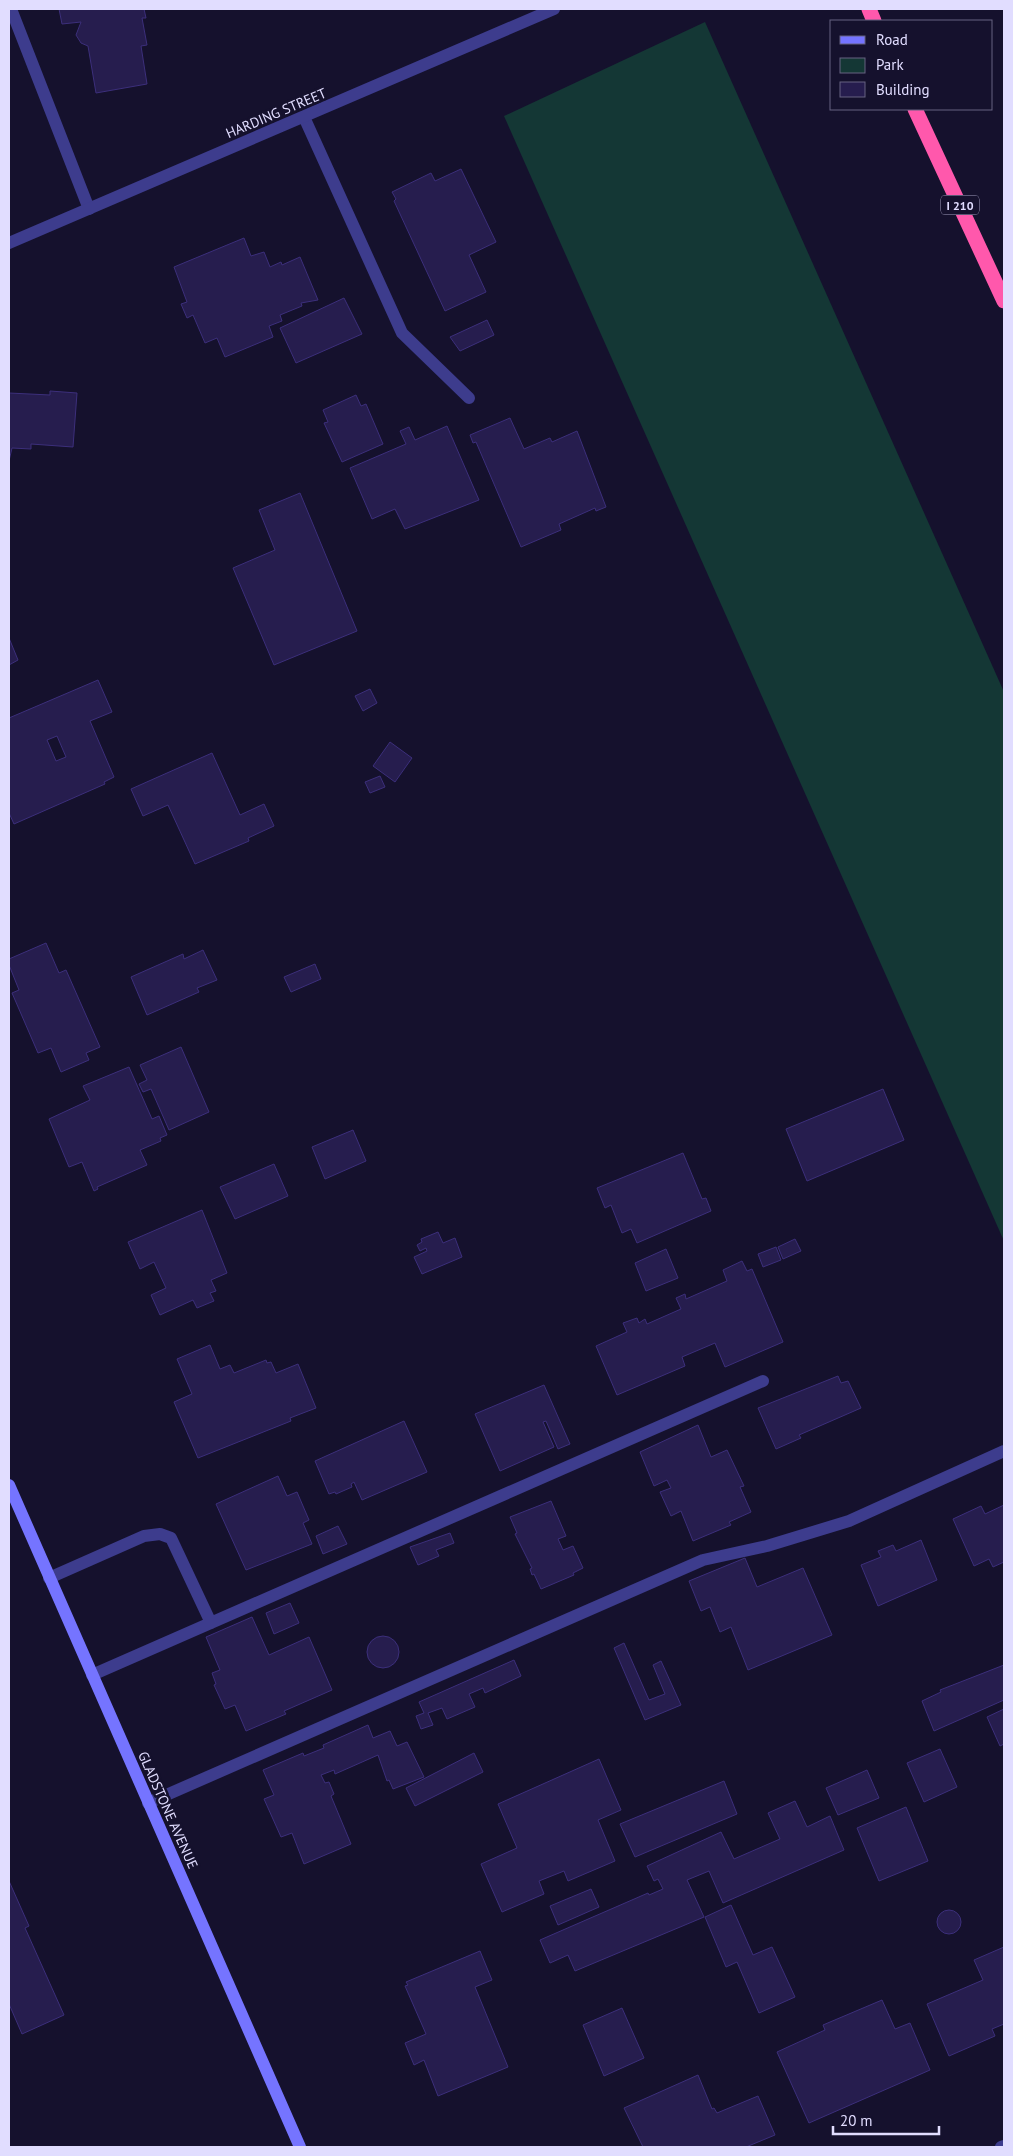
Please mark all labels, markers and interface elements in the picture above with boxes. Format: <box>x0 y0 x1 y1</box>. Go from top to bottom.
legend <box>830 20 993 110</box>
text: Road <box>876 30 908 49</box>
text: Park <box>876 55 904 74</box>
text: Building <box>876 80 930 99</box>
street label: HARDING STREET <box>223 84 329 142</box>
road number: I 210 <box>941 196 979 214</box>
street label: GLADSTONE AVENUE <box>134 1748 202 1872</box>
scale bar <box>833 2104 939 2136</box>
text: 20 m <box>840 2111 873 2130</box>

